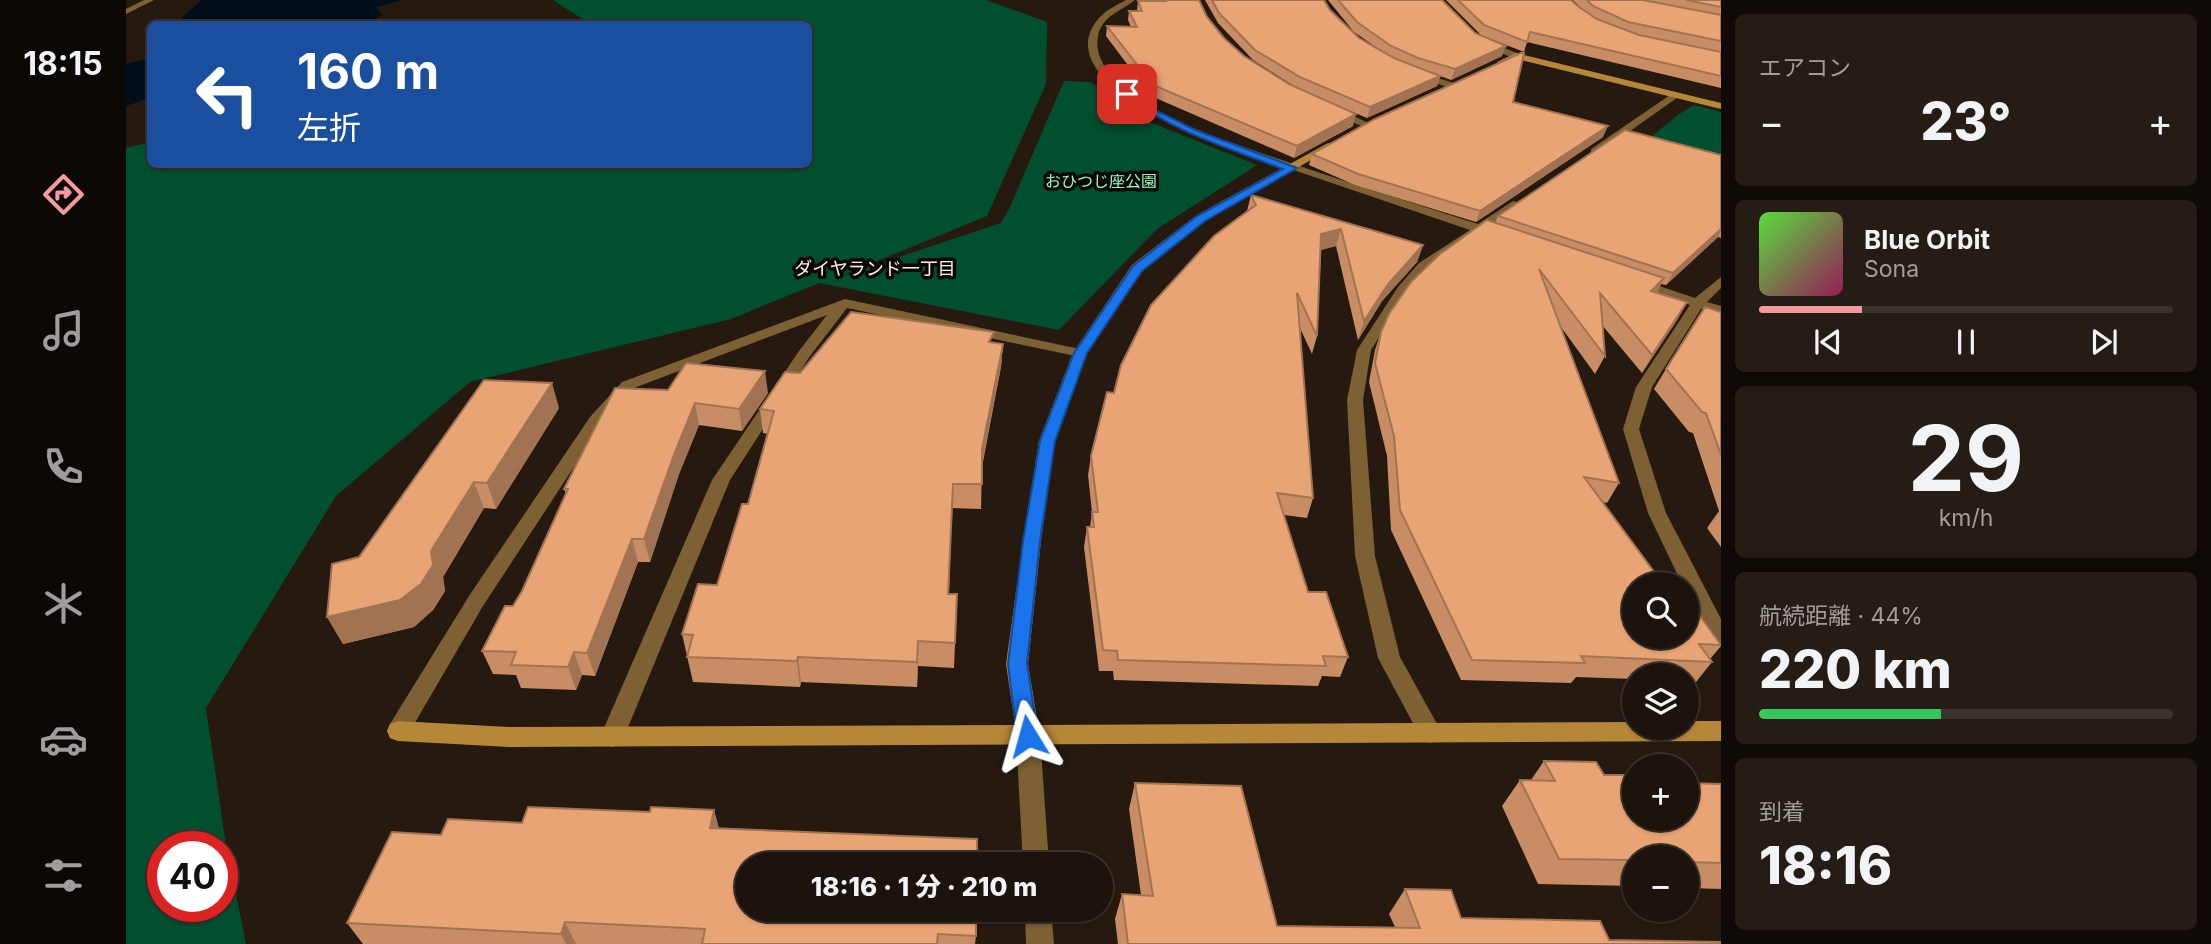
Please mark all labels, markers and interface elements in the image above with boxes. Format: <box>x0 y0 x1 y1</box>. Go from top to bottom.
text: 160 m <box>297 42 439 101</box>
text: 18:15 <box>23 44 103 83</box>
icon: left <box>182 49 273 140</box>
text: エアコン <box>1759 54 1851 82</box>
pin <box>1097 64 1157 124</box>
icon: arrive <box>1108 75 1146 113</box>
text: 23° <box>1920 90 2012 153</box>
text: − <box>1759 99 1784 145</box>
text: + <box>2148 99 2173 145</box>
text: 左折 <box>297 108 361 147</box>
icon: directions <box>39 170 88 219</box>
park label: おひつじ座公園 <box>1045 171 1157 191</box>
text: Blue Orbit <box>1864 224 1990 255</box>
text: Sona <box>1864 255 1919 283</box>
district label: ダイヤランド一丁目 <box>794 258 956 279</box>
icon: music <box>39 306 88 355</box>
icon: previous <box>1809 323 1847 361</box>
icon: pause <box>1947 323 1985 361</box>
icon: next <box>2085 323 2123 361</box>
text: 29 <box>1908 403 2024 513</box>
icon: phone <box>39 442 88 491</box>
text: km/h <box>1939 504 1993 532</box>
map controls <box>1622 572 1699 922</box>
button: search <box>1622 572 1699 649</box>
icon: climate <box>39 579 88 628</box>
text: 航続距離 · 44% <box>1759 602 1923 630</box>
text: 220 km <box>1759 638 1952 701</box>
button: layers <box>1622 663 1699 740</box>
position arrow <box>991 699 1065 773</box>
icon: car <box>39 715 88 764</box>
button: + <box>1622 754 1699 831</box>
text: 到着 <box>1759 798 1805 826</box>
speed limit sign: 40 <box>147 831 238 922</box>
text: 18:16 <box>1759 834 1892 897</box>
button: − <box>1622 845 1699 922</box>
icon: filters <box>39 851 88 900</box>
text: 18:16 · 1 分 · 210 m <box>811 871 1037 902</box>

